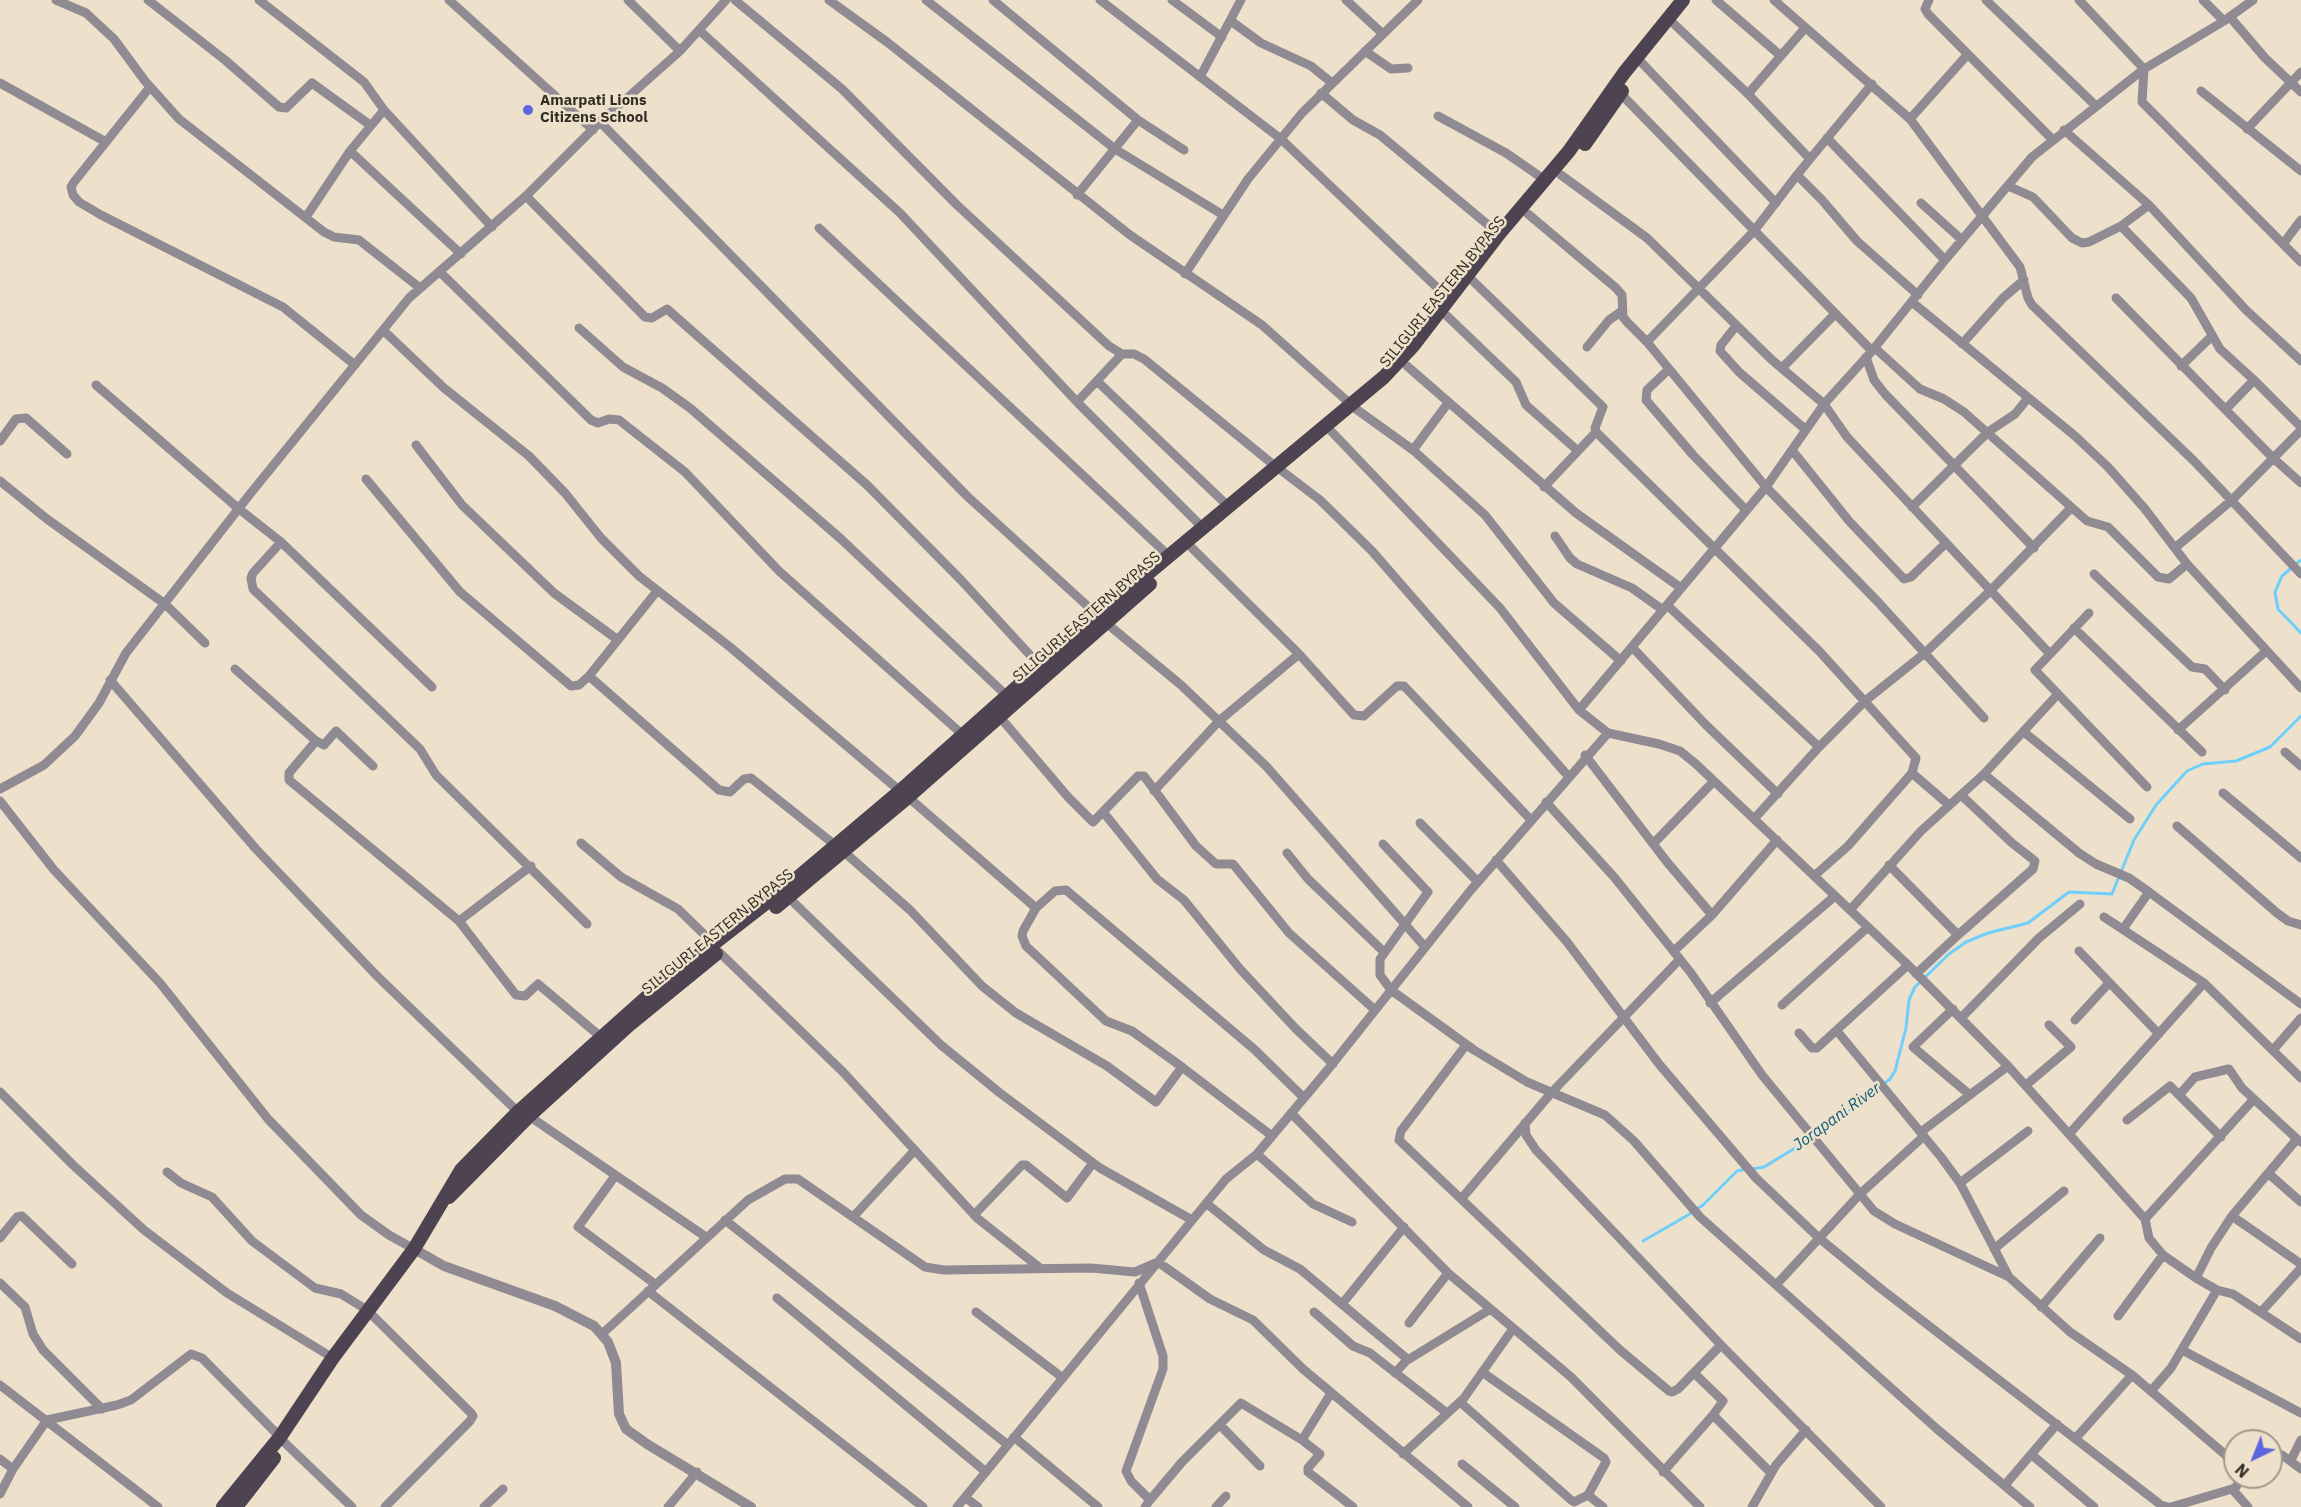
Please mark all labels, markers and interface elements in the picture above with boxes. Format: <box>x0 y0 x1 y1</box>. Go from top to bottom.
place label: Amarpati Lions Citizens School <box>540 92 648 127</box>
marker: Amarpati Lions Citizens School <box>521 103 535 117</box>
street label: SILIGURI EASTERN BYPASS <box>1376 213 1510 371</box>
street label: SILIGURI EASTERN BYPASS <box>1010 548 1164 686</box>
street label: SILIGURI EASTERN BYPASS <box>639 865 797 999</box>
water label: Jorapani River <box>1790 1079 1884 1155</box>
north arrow <box>2223 1429 2283 1489</box>
text: N <box>2231 1459 2253 1482</box>

